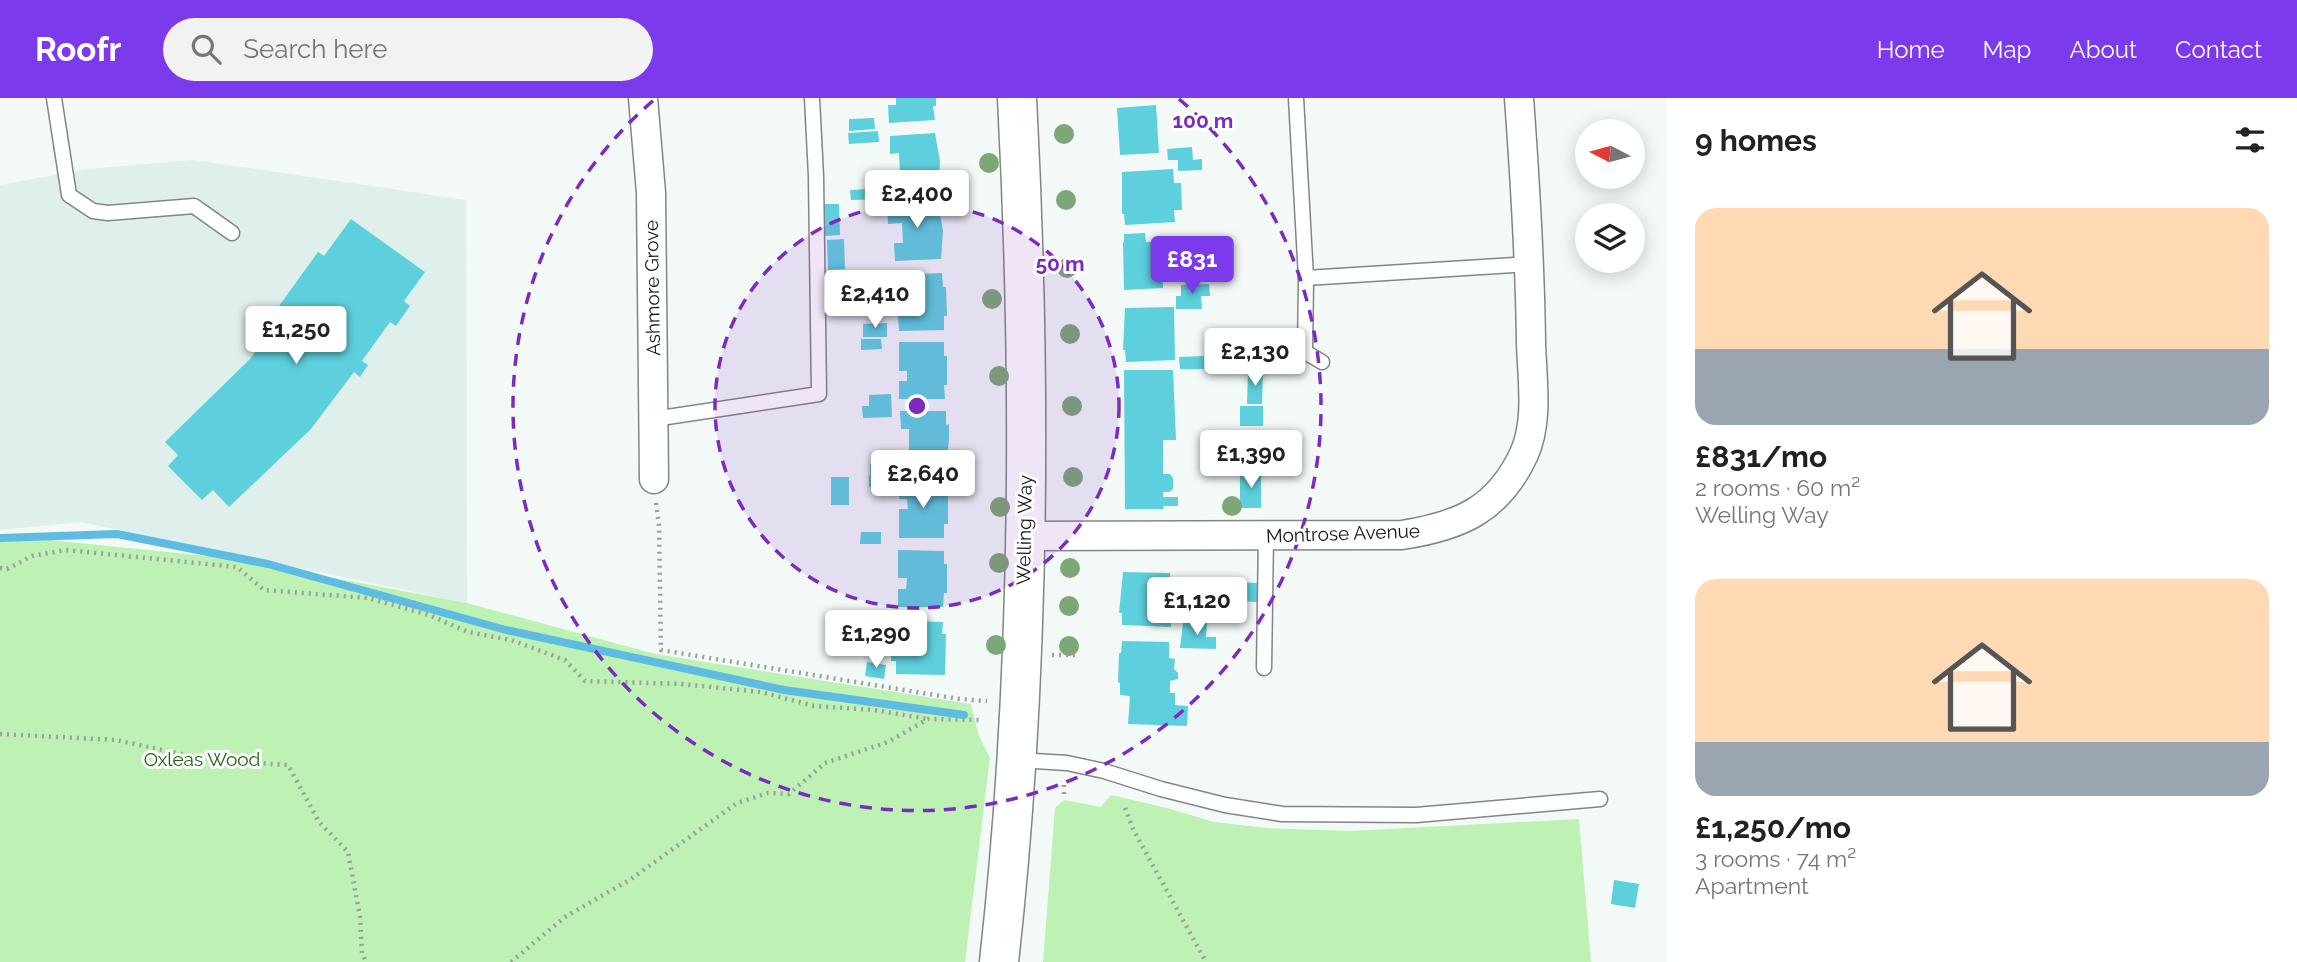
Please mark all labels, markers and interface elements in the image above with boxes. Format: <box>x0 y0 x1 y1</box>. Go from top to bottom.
search box <box>163 18 653 81</box>
text: Roofr <box>35 30 121 69</box>
icon: search <box>187 30 225 68</box>
text: Search here <box>243 34 388 64</box>
text: Home <box>1877 35 1945 64</box>
text: Map <box>1983 35 2031 64</box>
text: About <box>2069 35 2137 64</box>
text: Contact <box>2175 35 2262 64</box>
text: 100 m <box>1173 108 1233 133</box>
north arrow <box>1575 119 1645 189</box>
map controls <box>1575 119 1645 273</box>
icon: filters <box>2231 121 2269 159</box>
text: 9 homes <box>1695 123 1817 158</box>
pin: £2,400 <box>860 170 974 230</box>
text: £2,400 <box>881 179 953 206</box>
button: layers <box>1575 203 1645 273</box>
street label: Ashmore Grove <box>640 220 664 356</box>
pin: £831 <box>1151 236 1233 296</box>
text: £831 <box>1167 245 1217 272</box>
text: 50 m <box>1035 251 1085 276</box>
icon: home <box>1919 253 2045 379</box>
pin: £2,410 <box>818 271 932 330</box>
text: £2,410 <box>840 279 910 306</box>
pin: £1,250 <box>239 306 353 366</box>
text: £1,250 <box>261 315 331 342</box>
pin: £2,130 <box>1198 328 1312 388</box>
text: £2,130 <box>1220 337 1290 364</box>
centre of rings <box>905 394 929 418</box>
pin: £1,390 <box>1194 430 1308 490</box>
text: £1,390 <box>1216 439 1286 466</box>
text: £831/mo <box>1695 439 1827 474</box>
pin: £2,640 <box>866 450 980 510</box>
text: £2,640 <box>887 459 959 486</box>
text: 2 rooms · 60 m² <box>1695 474 1860 501</box>
street label: Welling Way <box>1012 475 1036 585</box>
text: Welling Way <box>1695 501 1829 528</box>
street label: Montrose Avenue <box>1266 519 1420 547</box>
pin: £1,120 <box>1140 578 1254 637</box>
text: £1,120 <box>1163 586 1231 613</box>
pin: £1,290 <box>819 610 933 670</box>
text: £1,290 <box>841 619 911 646</box>
icon: home <box>1919 624 2045 750</box>
park label: Oxleas Wood <box>144 748 260 770</box>
text: £1,250/mo <box>1695 810 1851 845</box>
text: 3 rooms · 74 m² <box>1695 845 1856 872</box>
text: Apartment <box>1695 872 1809 899</box>

